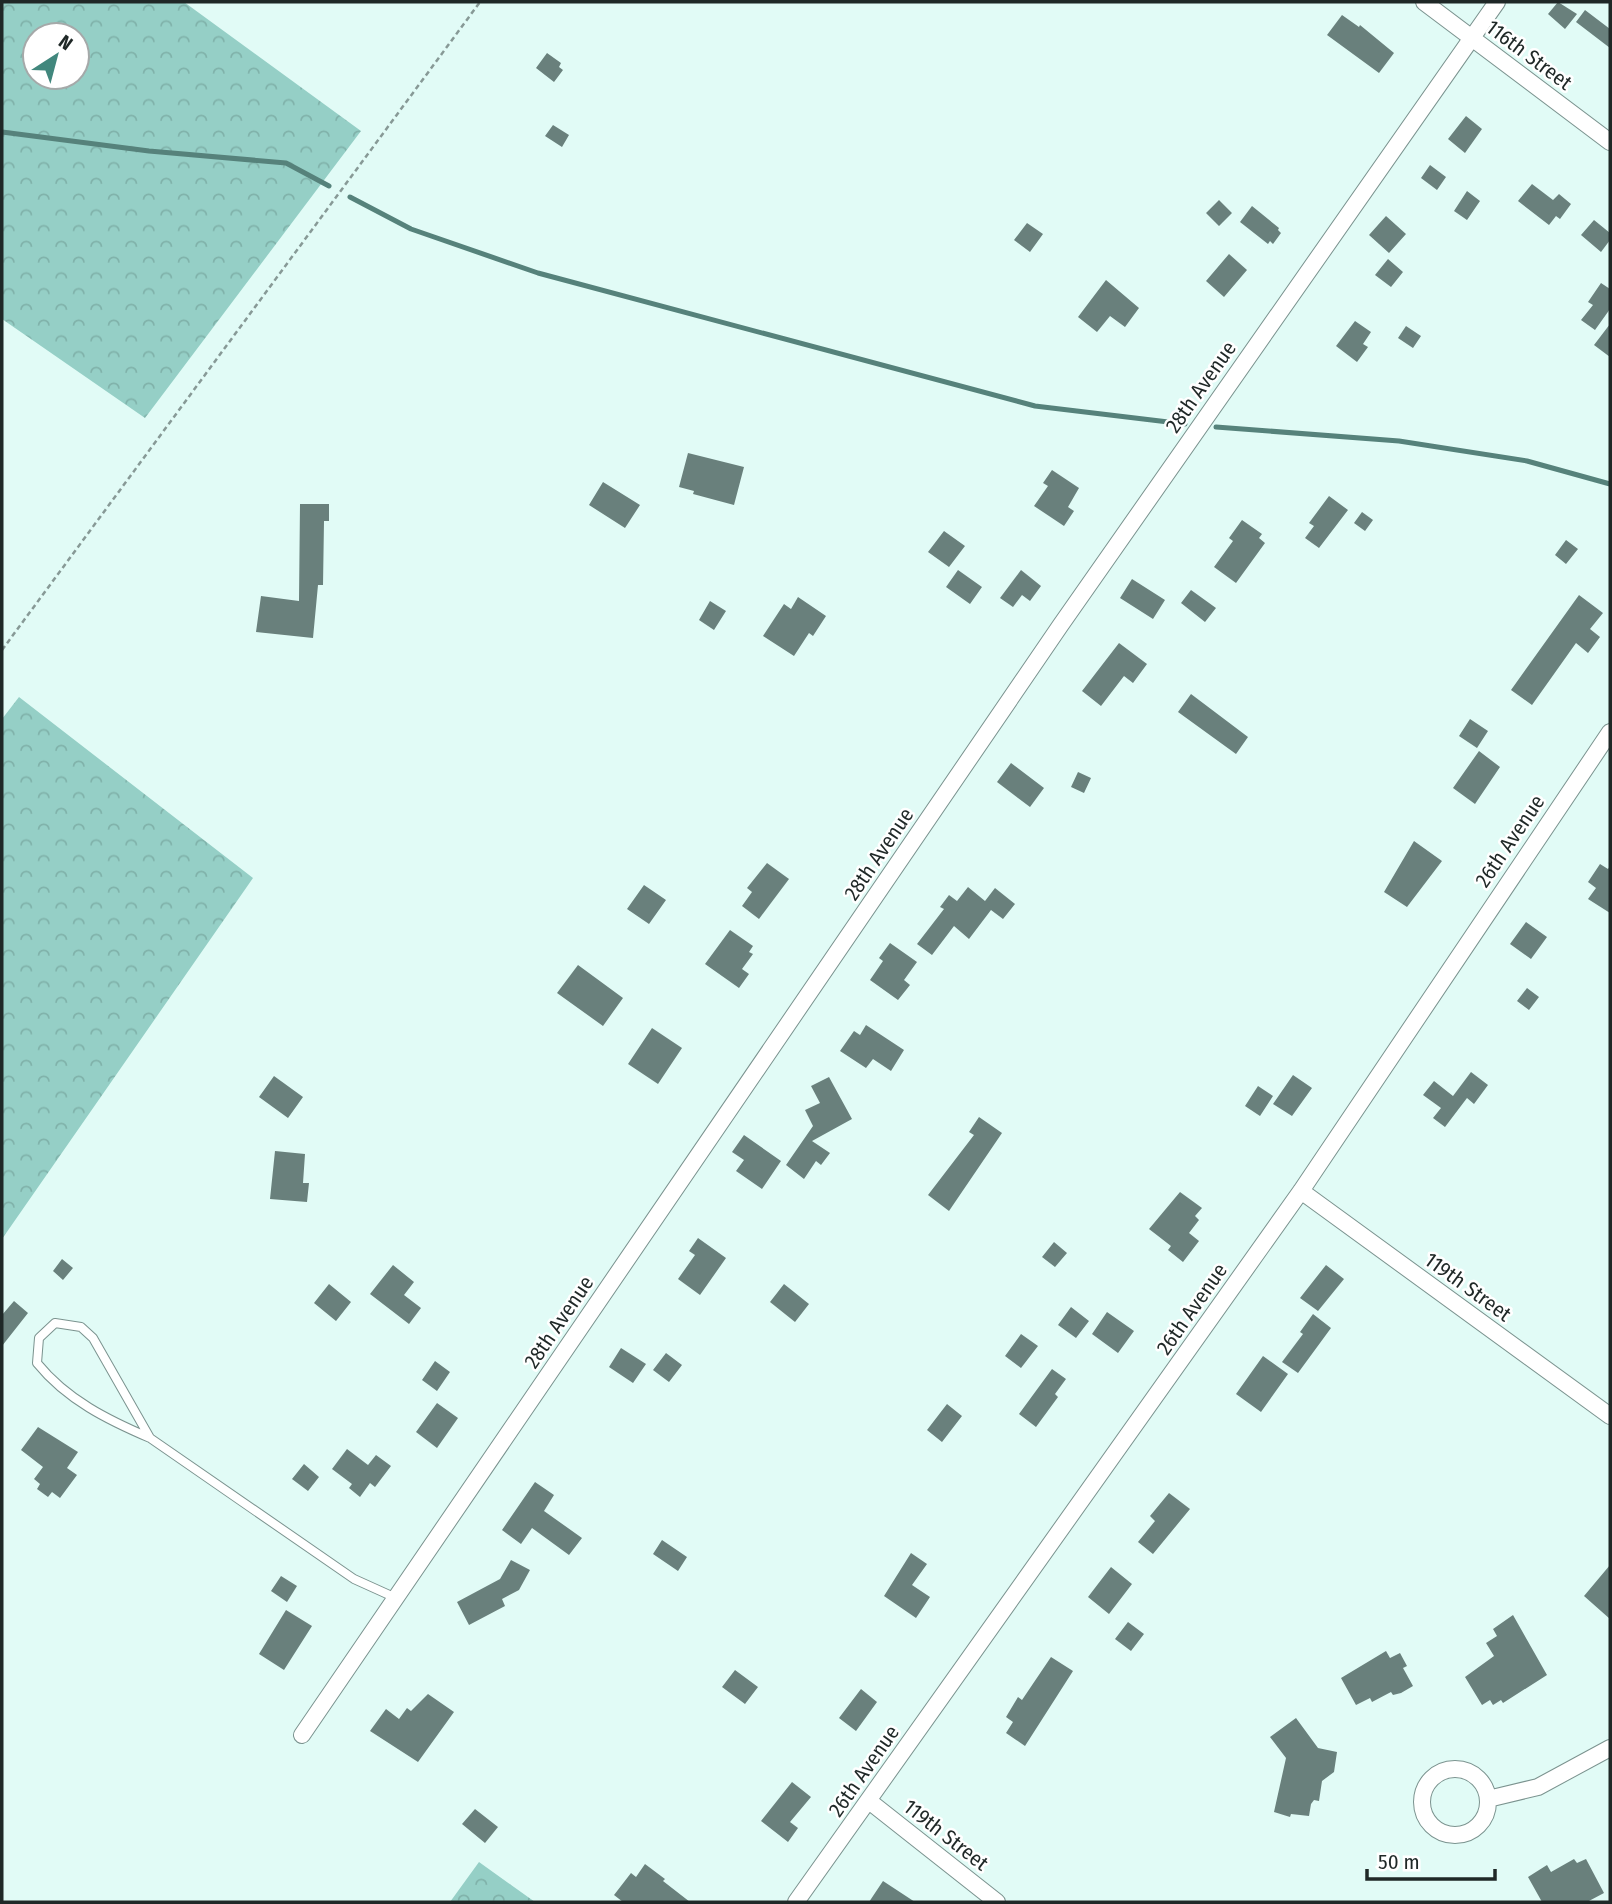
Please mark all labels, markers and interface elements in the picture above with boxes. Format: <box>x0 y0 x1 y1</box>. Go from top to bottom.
street label: 116th Street <box>1481 14 1577 96</box>
north arrow <box>21 21 91 91</box>
text: N <box>54 30 77 55</box>
street label: 28th Avenue <box>1160 336 1242 438</box>
street label: 26th Avenue <box>1470 790 1550 892</box>
street label: 28th Avenue <box>839 803 919 905</box>
street label: 119th Street <box>1420 1247 1517 1327</box>
street label: 26th Avenue <box>1151 1258 1233 1360</box>
street label: 28th Avenue <box>519 1271 599 1373</box>
street label: 26th Avenue <box>823 1720 905 1822</box>
street label: 119th Street <box>898 1794 994 1876</box>
scale bar <box>1367 1838 1495 1882</box>
text: 50 m <box>1378 1849 1420 1875</box>

